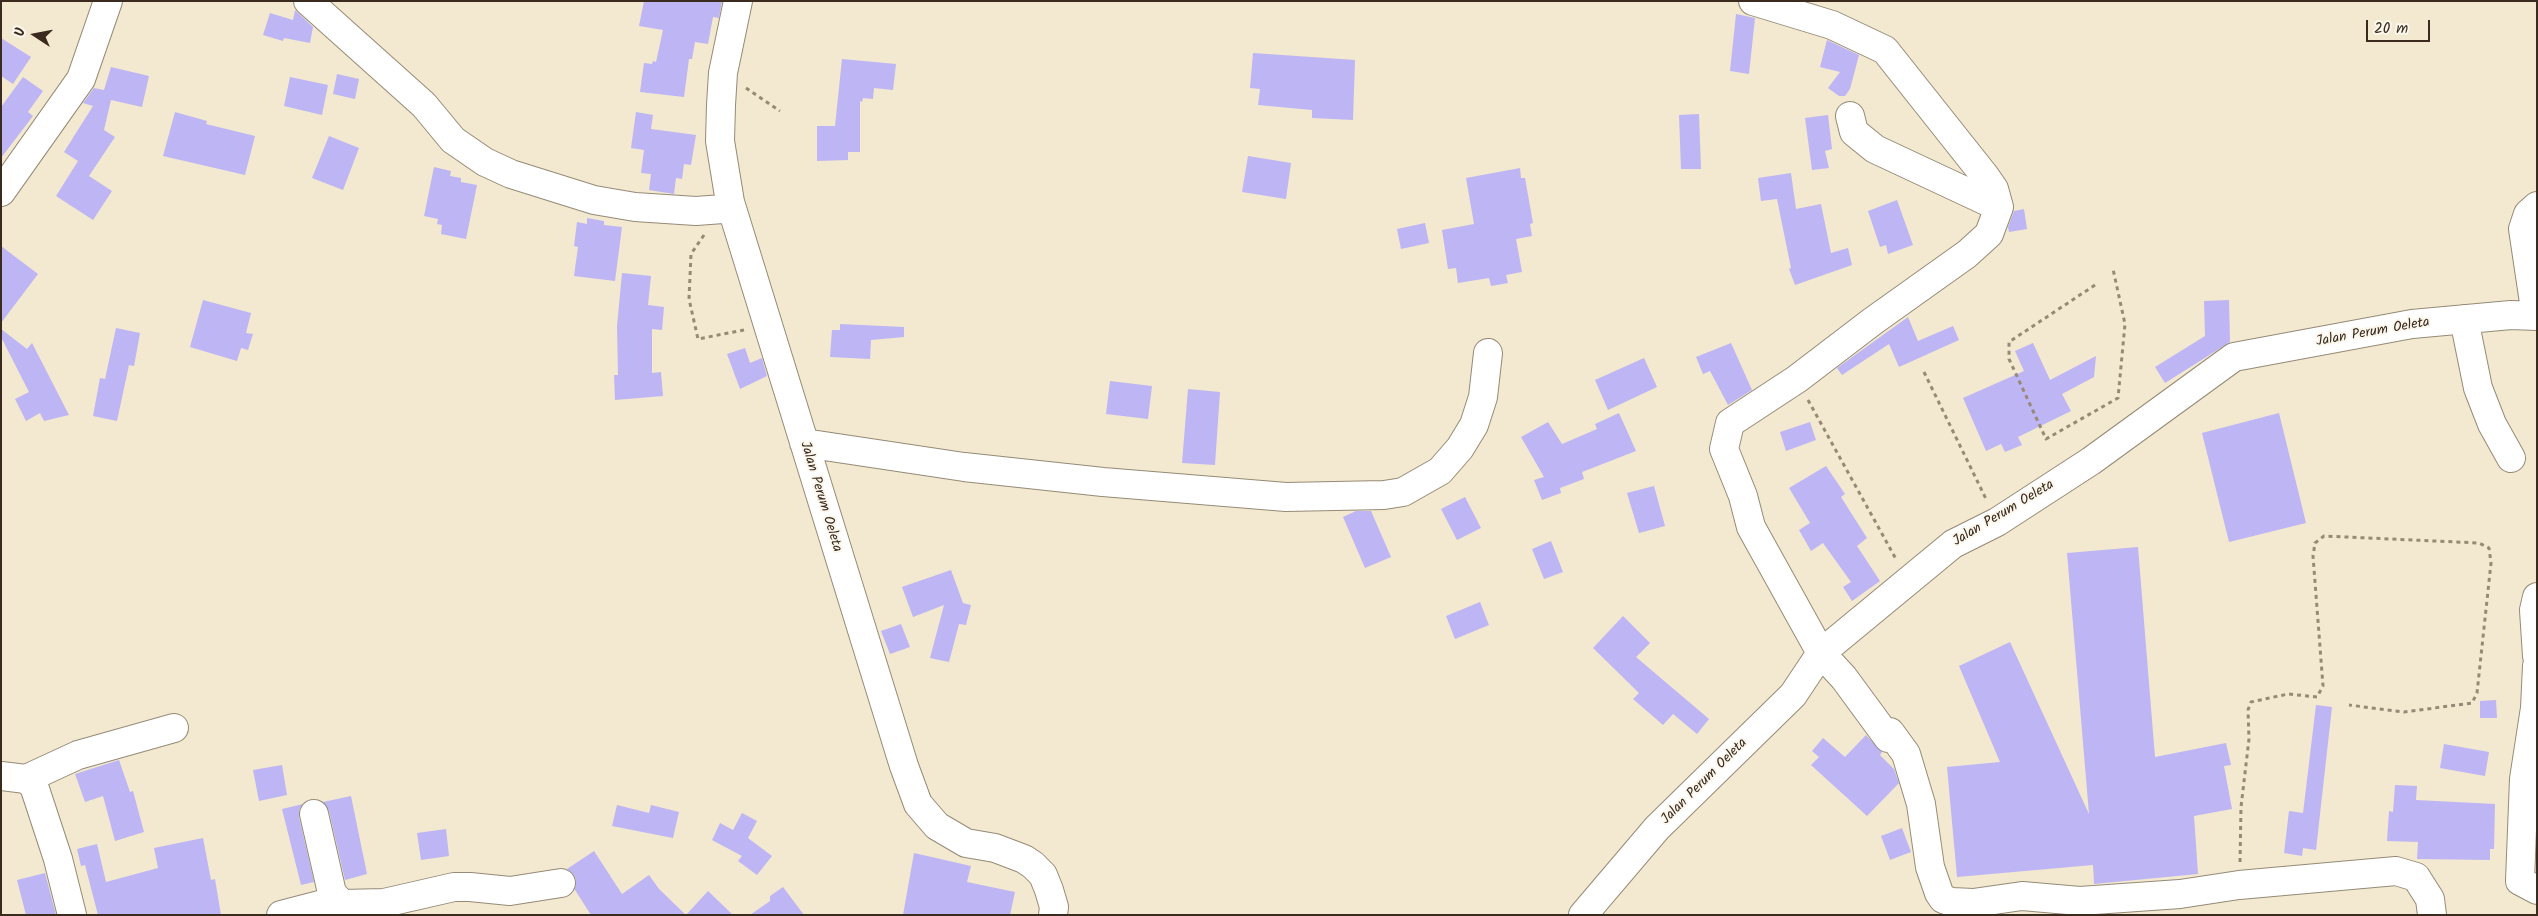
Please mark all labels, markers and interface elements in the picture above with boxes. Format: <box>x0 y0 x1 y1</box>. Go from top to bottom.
north arrow <box>10 10 60 60</box>
scale bar <box>2368 10 2432 42</box>
text: 20 m <box>2374 17 2408 41</box>
text: U <box>9 26 32 38</box>
street label: Jalan Perum Oeleta <box>2315 315 2431 351</box>
street label: Jalan Perum Oeleta <box>795 440 845 554</box>
street label: Jalan Perum Oeleta <box>1950 477 2058 551</box>
street label: Jalan Perum Oeleta <box>1658 735 1752 829</box>

